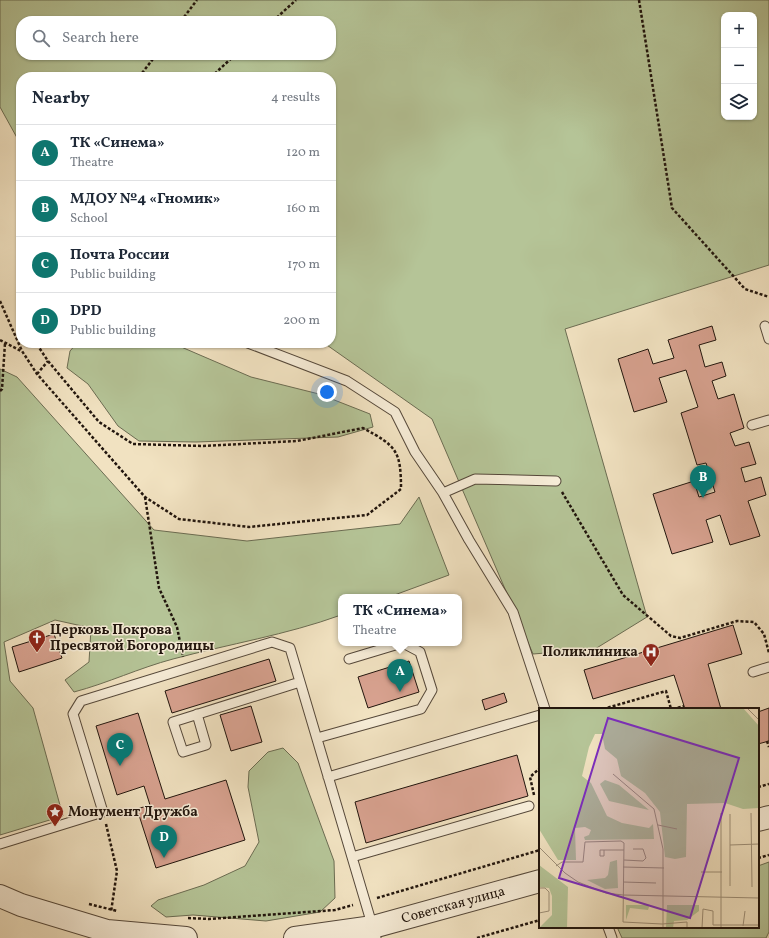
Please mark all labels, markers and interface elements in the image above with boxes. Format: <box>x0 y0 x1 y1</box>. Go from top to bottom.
map controls <box>721 12 757 120</box>
button: + <box>721 12 757 48</box>
search box <box>16 16 336 60</box>
icon: search <box>30 27 52 49</box>
text: Search here <box>62 28 139 49</box>
button: − <box>721 48 757 84</box>
button: layers <box>721 84 757 120</box>
text: Nearby <box>32 87 90 110</box>
text: 4 results <box>271 89 320 107</box>
text: ТК «Синема» <box>70 133 165 154</box>
text: A <box>40 144 50 162</box>
text: 120 m <box>286 144 320 162</box>
text: Theatre <box>70 154 114 172</box>
text: МДОУ №4 «Гномик» <box>70 189 220 210</box>
text: B <box>41 200 49 218</box>
text: 160 m <box>286 200 320 218</box>
text: School <box>70 210 108 228</box>
text: Почта России <box>70 245 169 266</box>
text: C <box>41 256 49 274</box>
text: 170 m <box>287 256 320 274</box>
text: Public building <box>70 266 156 284</box>
text: DPD <box>70 301 102 322</box>
text: D <box>40 312 50 330</box>
text: 200 m <box>283 312 320 330</box>
text: Public building <box>70 322 156 340</box>
your location <box>317 382 337 402</box>
pin: B <box>690 465 716 498</box>
popup <box>338 594 462 646</box>
text: ТК «Синема» <box>353 601 447 622</box>
place label: Церковь Покрова Пресвятой Богородицы <box>50 621 214 656</box>
text: Theatre <box>353 622 396 640</box>
church icon: Церковь Покрова Пресвятой Богородицы <box>27 628 47 653</box>
hospital icon: Поликлиника <box>641 642 661 667</box>
place label: Поликлиника <box>542 643 638 662</box>
pin: A <box>387 659 413 692</box>
inset map <box>539 708 759 928</box>
pin: C <box>107 733 133 766</box>
place icon: Монумент Дружба <box>45 802 65 827</box>
place label: Монумент Дружба <box>68 803 198 822</box>
pin: D <box>151 825 177 858</box>
street label: Советская улица <box>399 882 507 928</box>

